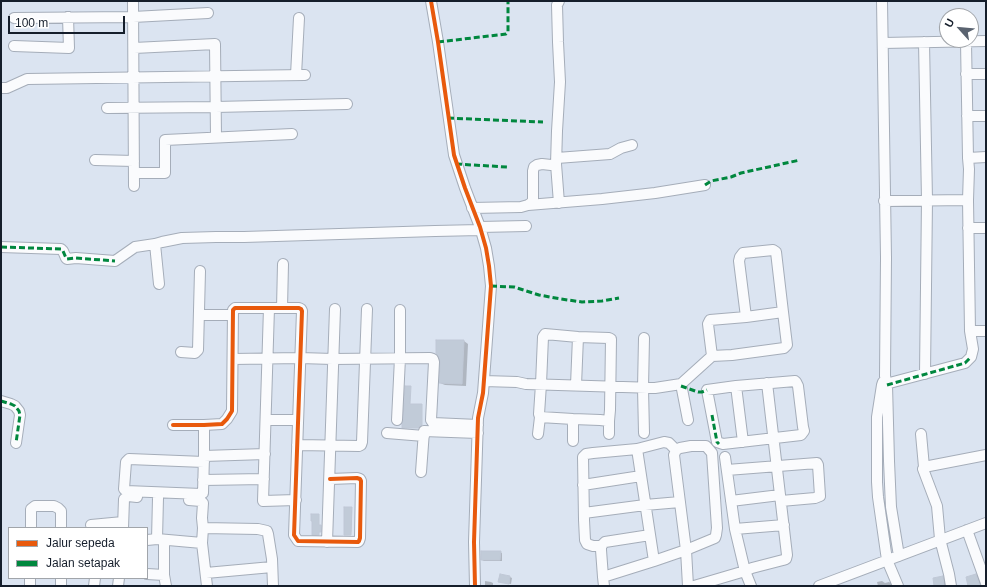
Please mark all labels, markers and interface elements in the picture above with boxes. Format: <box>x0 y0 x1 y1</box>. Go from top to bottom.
scale bar <box>10 8 127 34</box>
north arrow <box>939 8 979 48</box>
text: 100 m <box>15 16 48 30</box>
text: U <box>942 17 956 29</box>
legend <box>8 527 148 579</box>
text: Jalur sepeda <box>46 536 115 550</box>
text: Jalan setapak <box>46 556 120 570</box>

